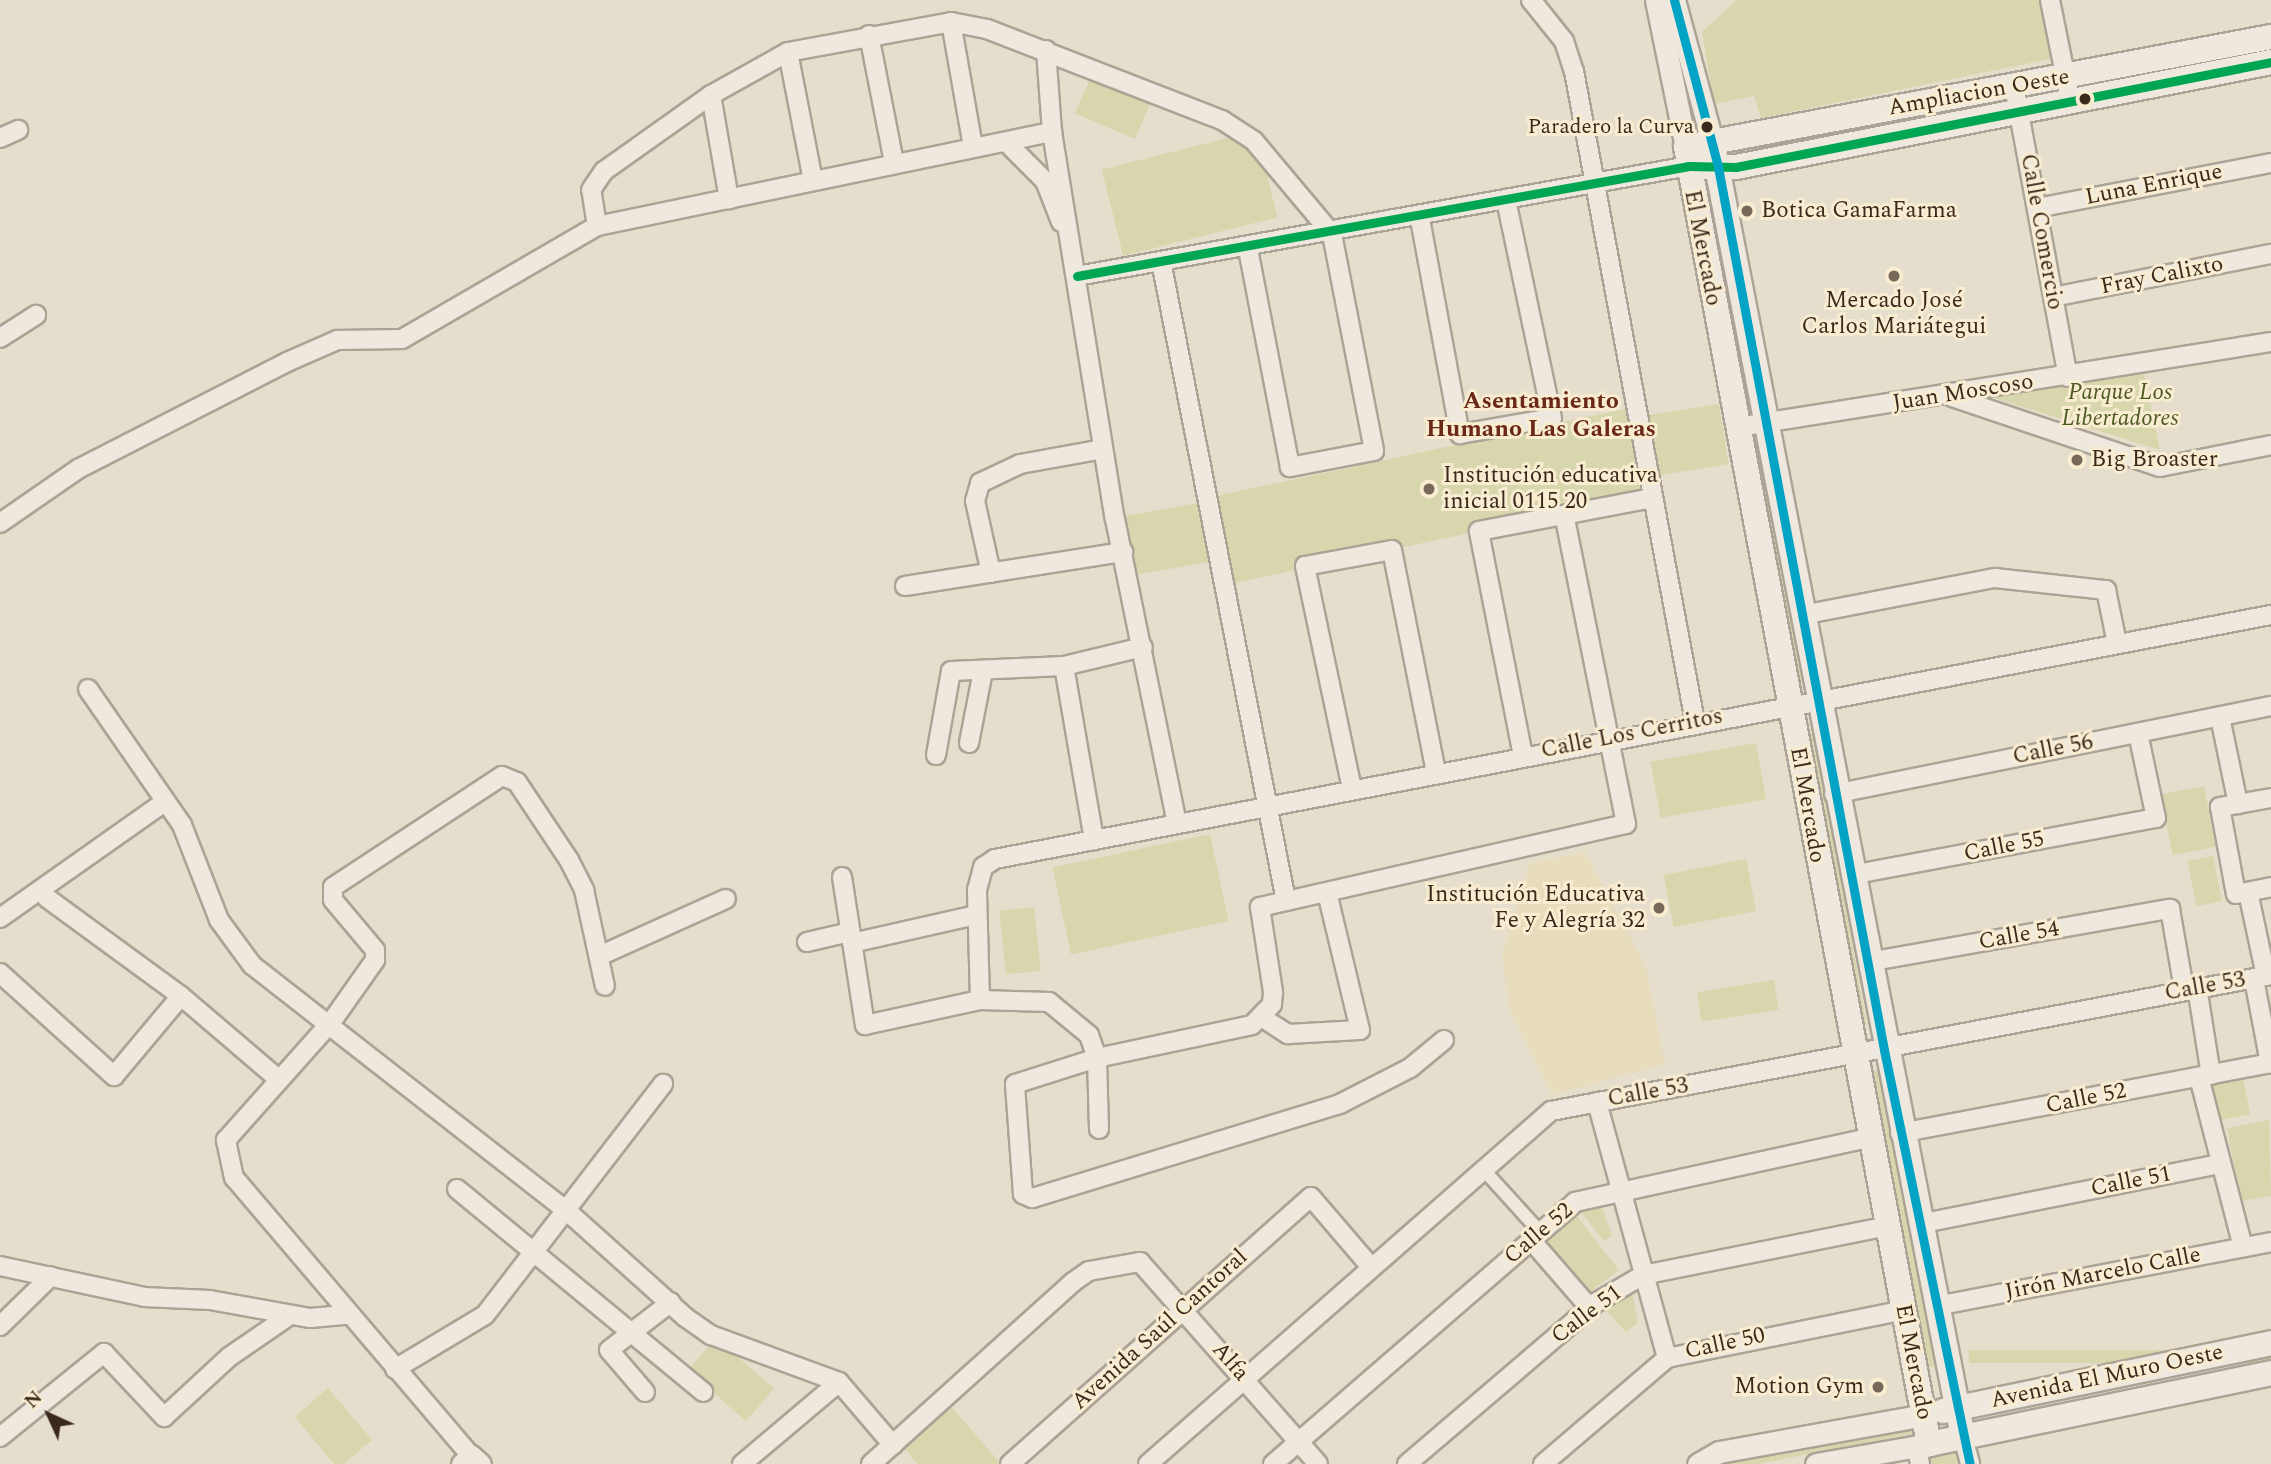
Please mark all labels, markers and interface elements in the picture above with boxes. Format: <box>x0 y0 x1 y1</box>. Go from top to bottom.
street label: Ampliacion Oeste <box>1886 63 2072 123</box>
unlabelled marker <box>2078 92 2092 106</box>
place label: Paradero la Curva <box>1528 114 1694 140</box>
marker: Paradero la Curva <box>1700 120 1714 134</box>
street label: Calle Comercio <box>2014 152 2068 312</box>
street label: Luna Enrique <box>2083 158 2225 212</box>
street label: El Mercado <box>1677 188 1727 308</box>
place label: Botica GamaFarma <box>1761 197 1957 225</box>
marker: Botica GamaFarma <box>1739 203 1755 219</box>
street label: Fray Calixto <box>2098 251 2226 301</box>
marker: Mercado José Carlos Mariátegui <box>1886 268 1902 284</box>
place label: Mercado José Carlos Mariátegui <box>1802 287 1986 341</box>
street label: Juan Moscoso <box>1891 368 2035 418</box>
park label: Parque Los Libertadores <box>2061 379 2179 433</box>
district label: Asentamiento Humano Las Galeras <box>1426 388 1656 444</box>
place label: Big Broaster <box>2091 446 2218 474</box>
marker: Big Broaster <box>2069 452 2085 468</box>
place label: Institución educativa inicial 0115 20 <box>1443 462 1658 516</box>
marker: Institución educativa inicial 0115 20 <box>1421 481 1437 497</box>
street label: Calle Los Cerritos <box>1539 703 1725 765</box>
street label: Calle 56 <box>2010 729 2096 771</box>
street label: El Mercado <box>1783 745 1831 865</box>
street label: Calle 55 <box>1961 826 2047 868</box>
place label: Institución Educativa Fe y Alegría 32 <box>1426 881 1645 935</box>
marker: Institución Educativa Fe y Alegría 32 <box>1651 900 1667 916</box>
street label: Calle 54 <box>1977 915 2061 957</box>
street label: Calle 53 <box>2163 966 2247 1008</box>
street label: Calle 53 <box>1606 1072 1690 1114</box>
street label: Calle 52 <box>2043 1078 2129 1120</box>
street label: Calle 51 <box>2088 1161 2174 1203</box>
street label: Calle 52 <box>1499 1197 1579 1271</box>
street label: Jirón Marcelo Calle <box>2003 1242 2203 1306</box>
street label: Avenida Saúl Cantoral <box>1066 1244 1254 1416</box>
street label: Calle 51 <box>1546 1280 1628 1350</box>
street label: El Mercado <box>1888 1302 1938 1422</box>
street label: Calle 50 <box>1682 1322 1768 1366</box>
street label: Alfa <box>1206 1337 1254 1387</box>
street label: Avenida El Muro Oeste <box>1988 1339 2226 1415</box>
place label: Motion Gym <box>1734 1373 1864 1401</box>
marker: Motion Gym <box>1870 1379 1886 1395</box>
north arrow <box>14 1380 84 1450</box>
text: N <box>18 1384 50 1416</box>

